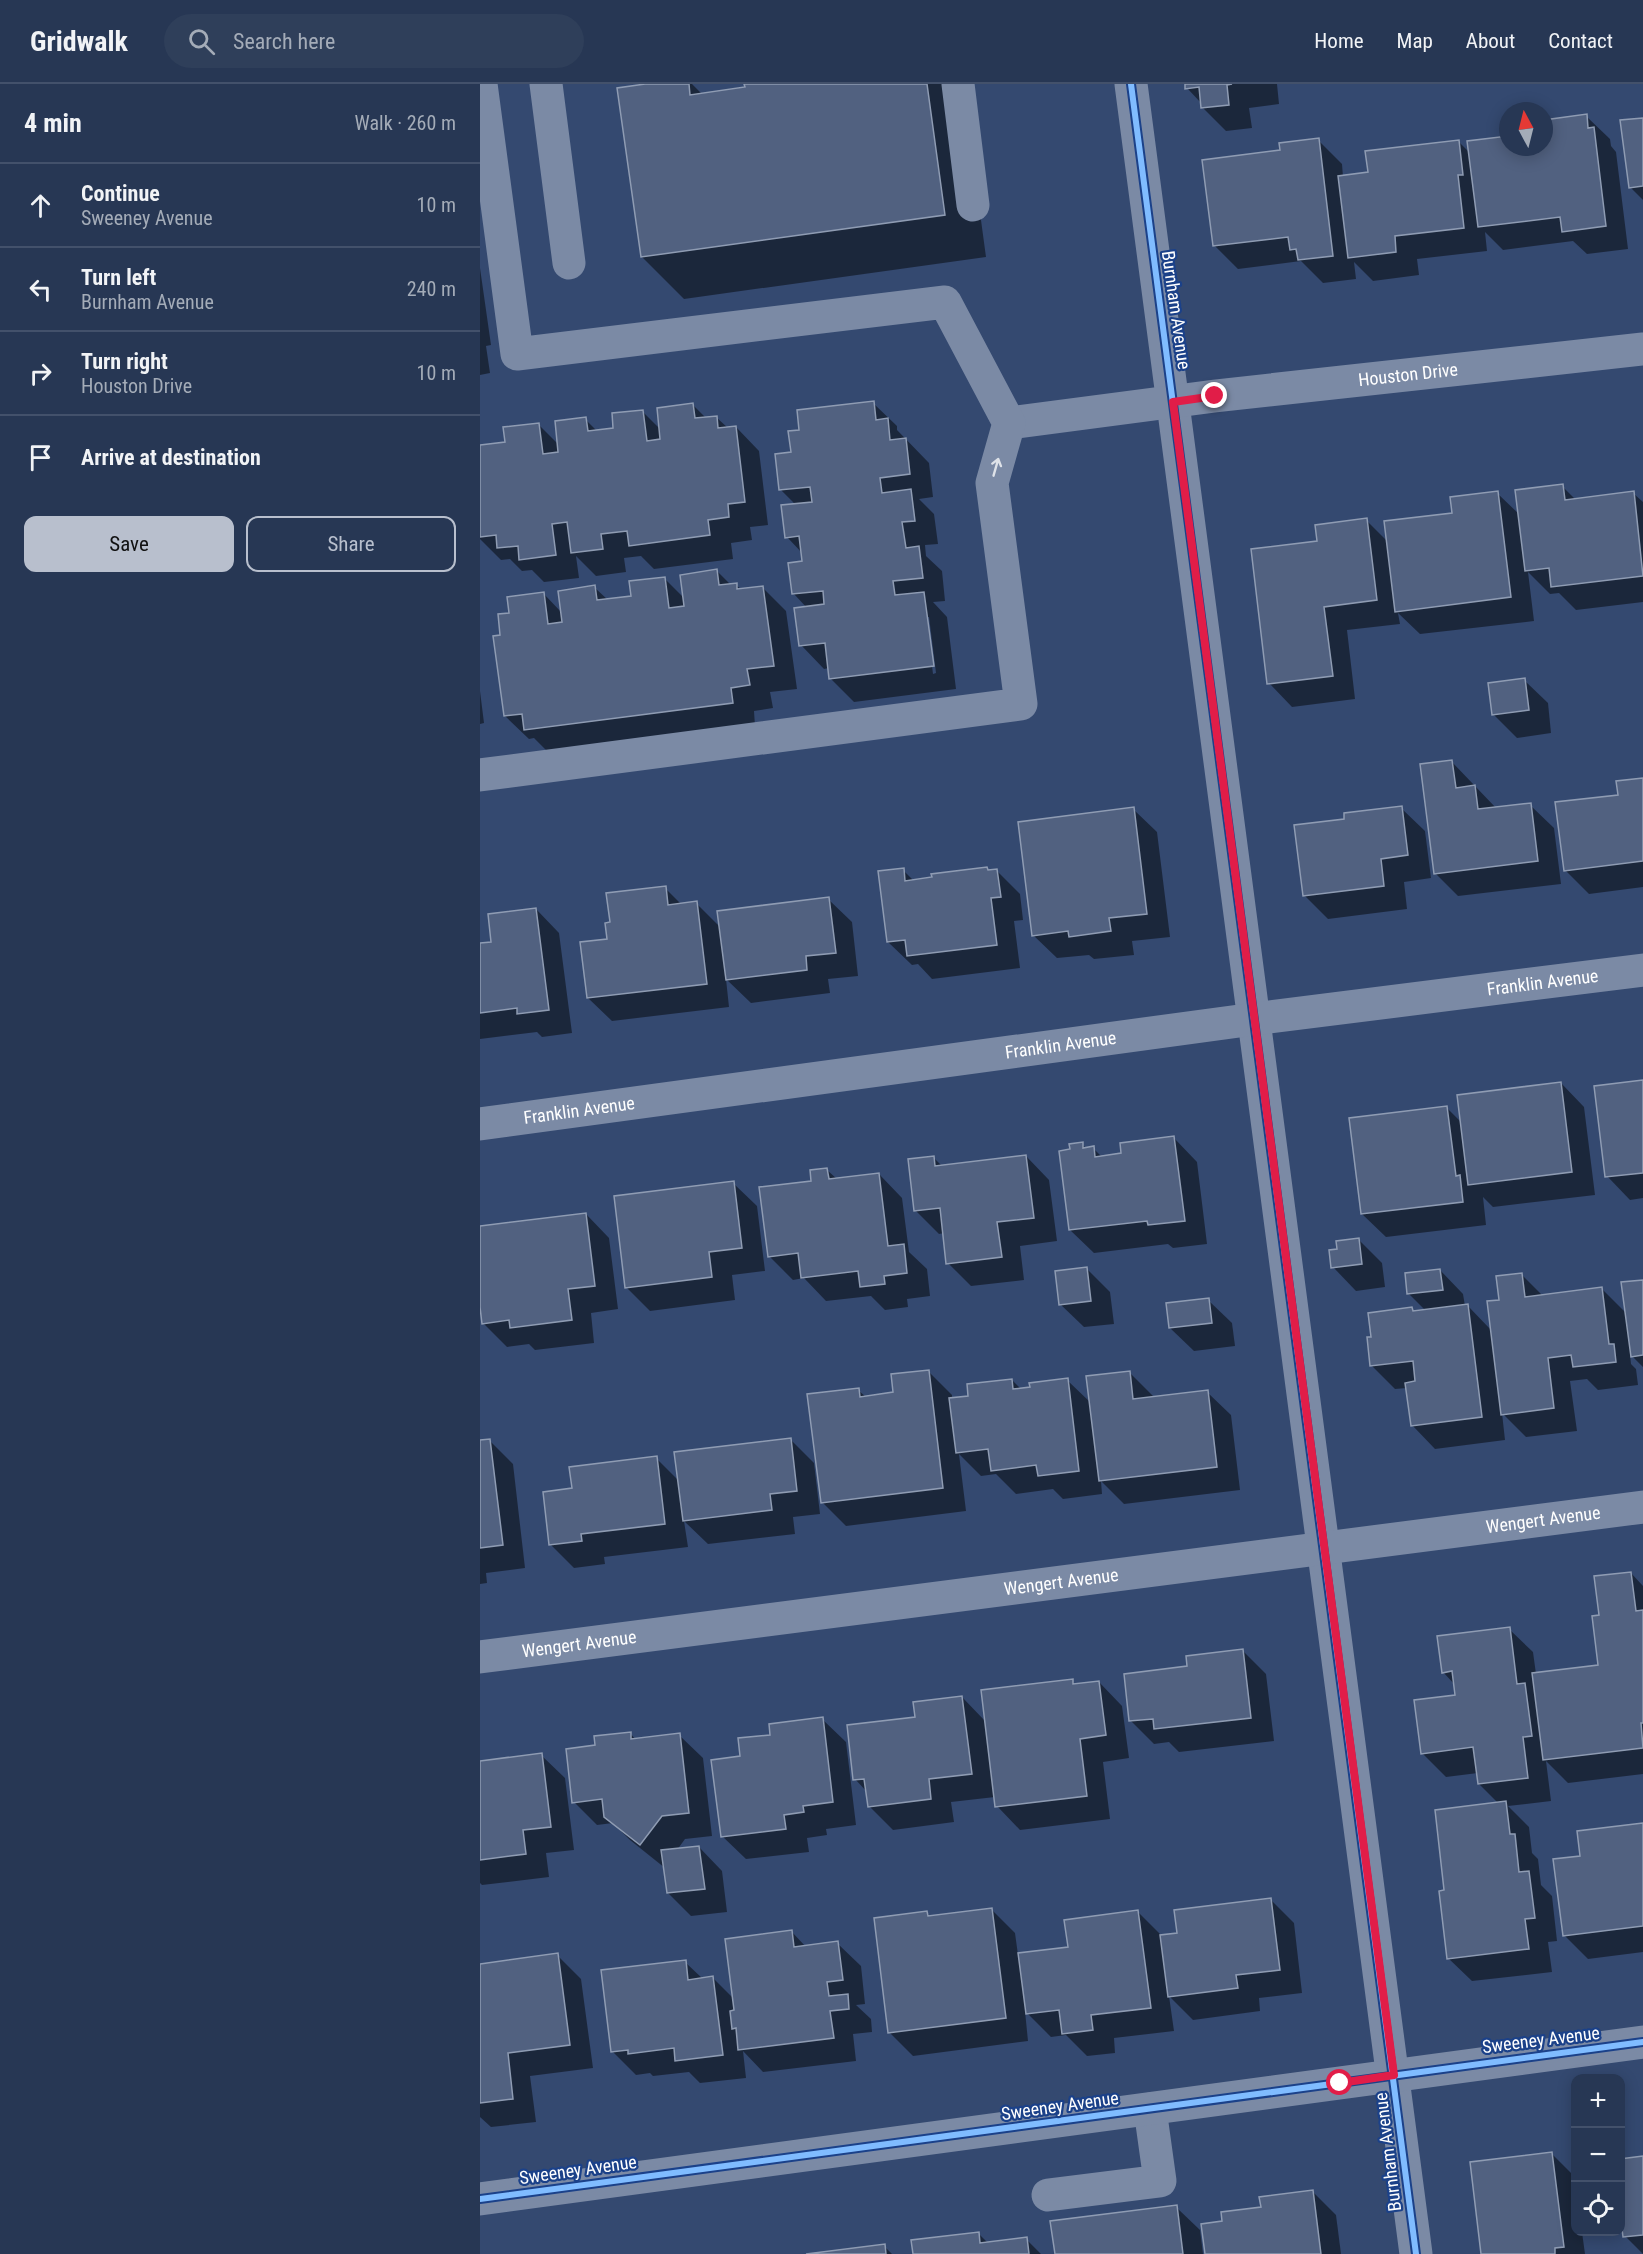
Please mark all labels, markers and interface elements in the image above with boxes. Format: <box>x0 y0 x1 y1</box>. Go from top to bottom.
search box <box>164 14 584 68</box>
text: Gridwalk <box>30 25 128 58</box>
icon: search <box>185 25 218 58</box>
text: Search here <box>233 29 335 54</box>
text: Home <box>1314 29 1364 53</box>
text: Map <box>1397 29 1433 53</box>
text: About <box>1466 29 1515 53</box>
text: Contact <box>1548 29 1613 53</box>
north arrow <box>1499 102 1553 156</box>
text: 4 min <box>24 108 82 138</box>
text: Walk · 260 m <box>355 111 456 135</box>
text: Continue <box>81 181 160 206</box>
icon: ahead <box>24 189 57 222</box>
text: 10 m <box>417 193 456 217</box>
text: Sweeney Avenue <box>81 206 213 230</box>
street label: Burnham Avenue <box>1158 249 1195 371</box>
text: Turn left <box>81 265 156 290</box>
icon: left <box>24 273 57 306</box>
text: 240 m <box>407 277 456 301</box>
text: Burnham Avenue <box>81 290 214 314</box>
text: Turn right <box>81 349 168 374</box>
icon: right <box>24 357 57 390</box>
street label: Houston Drive <box>1357 358 1459 390</box>
text: 10 m <box>417 361 456 385</box>
text: Houston Drive <box>81 374 192 398</box>
route end <box>1201 382 1227 408</box>
icon: arrive <box>24 441 57 474</box>
text: Arrive at destination <box>81 445 261 470</box>
one-way arrow <box>991 458 1002 477</box>
button: Save <box>24 516 234 572</box>
button: Share <box>246 516 456 572</box>
street label: Franklin Avenue <box>1486 965 1599 1000</box>
street label: Franklin Avenue <box>1004 1027 1118 1063</box>
street label: Franklin Avenue <box>522 1092 636 1128</box>
street label: Wengert Avenue <box>1485 1502 1602 1537</box>
street label: Wengert Avenue <box>1003 1564 1120 1599</box>
street label: Wengert Avenue <box>521 1626 638 1661</box>
street label: Sweeney Avenue <box>1481 2022 1601 2057</box>
route start <box>1326 2069 1352 2095</box>
map controls <box>1571 2074 1625 2236</box>
button: + <box>1571 2074 1625 2128</box>
street label: Sweeney Avenue <box>1000 2087 1120 2124</box>
street label: Burnham Avenue <box>1370 2091 1405 2213</box>
button: − <box>1571 2128 1625 2182</box>
street label: Sweeney Avenue <box>518 2151 638 2188</box>
button: locate <box>1571 2182 1625 2236</box>

